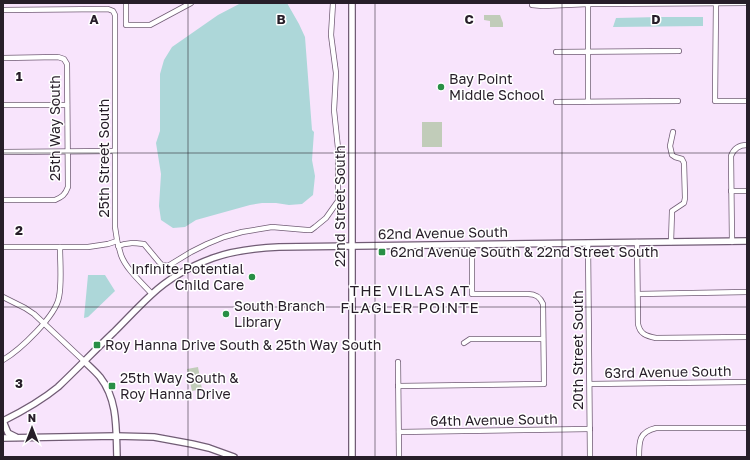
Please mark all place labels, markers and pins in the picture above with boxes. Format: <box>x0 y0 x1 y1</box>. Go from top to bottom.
place label: Bay Point Middle School <box>449 70 544 103</box>
marker: Bay Point Middle School <box>436 82 446 92</box>
place label: 62nd Avenue South & 22nd Street South <box>390 243 659 260</box>
marker: 62nd Avenue South & 22nd Street South <box>377 247 387 257</box>
place label: Infinite Potential Child Care <box>131 260 244 293</box>
marker: Infinite Potential Child Care <box>247 272 257 282</box>
place label: South Branch Library <box>234 297 325 330</box>
marker: South Branch Library <box>221 309 231 319</box>
place label: Roy Hanna Drive South & 25th Way South <box>105 336 381 353</box>
marker: Roy Hanna Drive South & 25th Way South <box>92 340 102 350</box>
place label: 25th Way South & Roy Hanna Drive <box>120 369 239 402</box>
marker: 25th Way South & Roy Hanna Drive <box>107 381 117 391</box>

